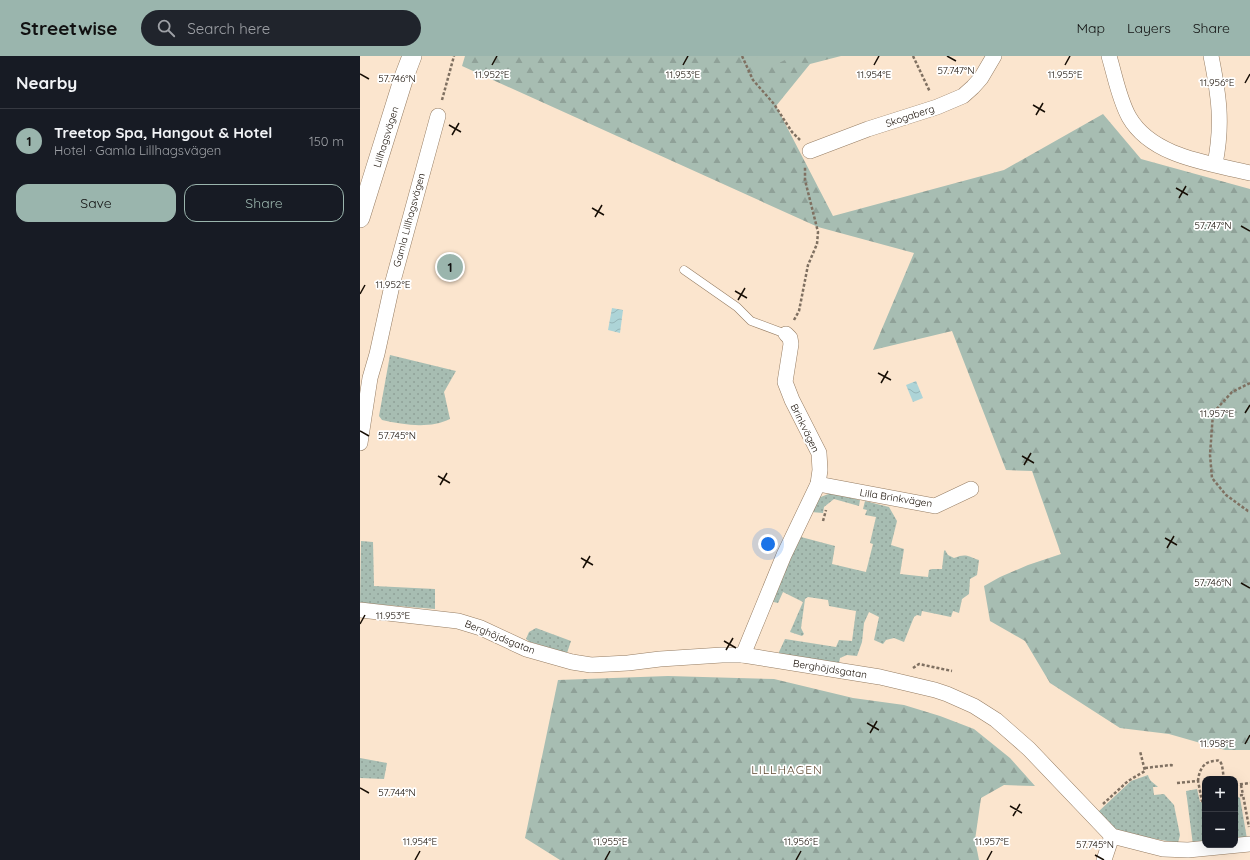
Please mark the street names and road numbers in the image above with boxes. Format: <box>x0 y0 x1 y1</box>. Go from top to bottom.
street label: Skogaberg <box>884 102 936 130</box>
street label: Lillhagsvägen <box>371 105 401 169</box>
street label: Gamla Lillhagsvägen <box>390 172 428 268</box>
street label: Brinkvägen <box>788 402 822 454</box>
street label: Lilla Brinkvägen <box>859 486 933 510</box>
street label: Berghöjdsgatan <box>463 617 537 657</box>
street label: Berghöjdsgatan <box>792 657 868 681</box>

